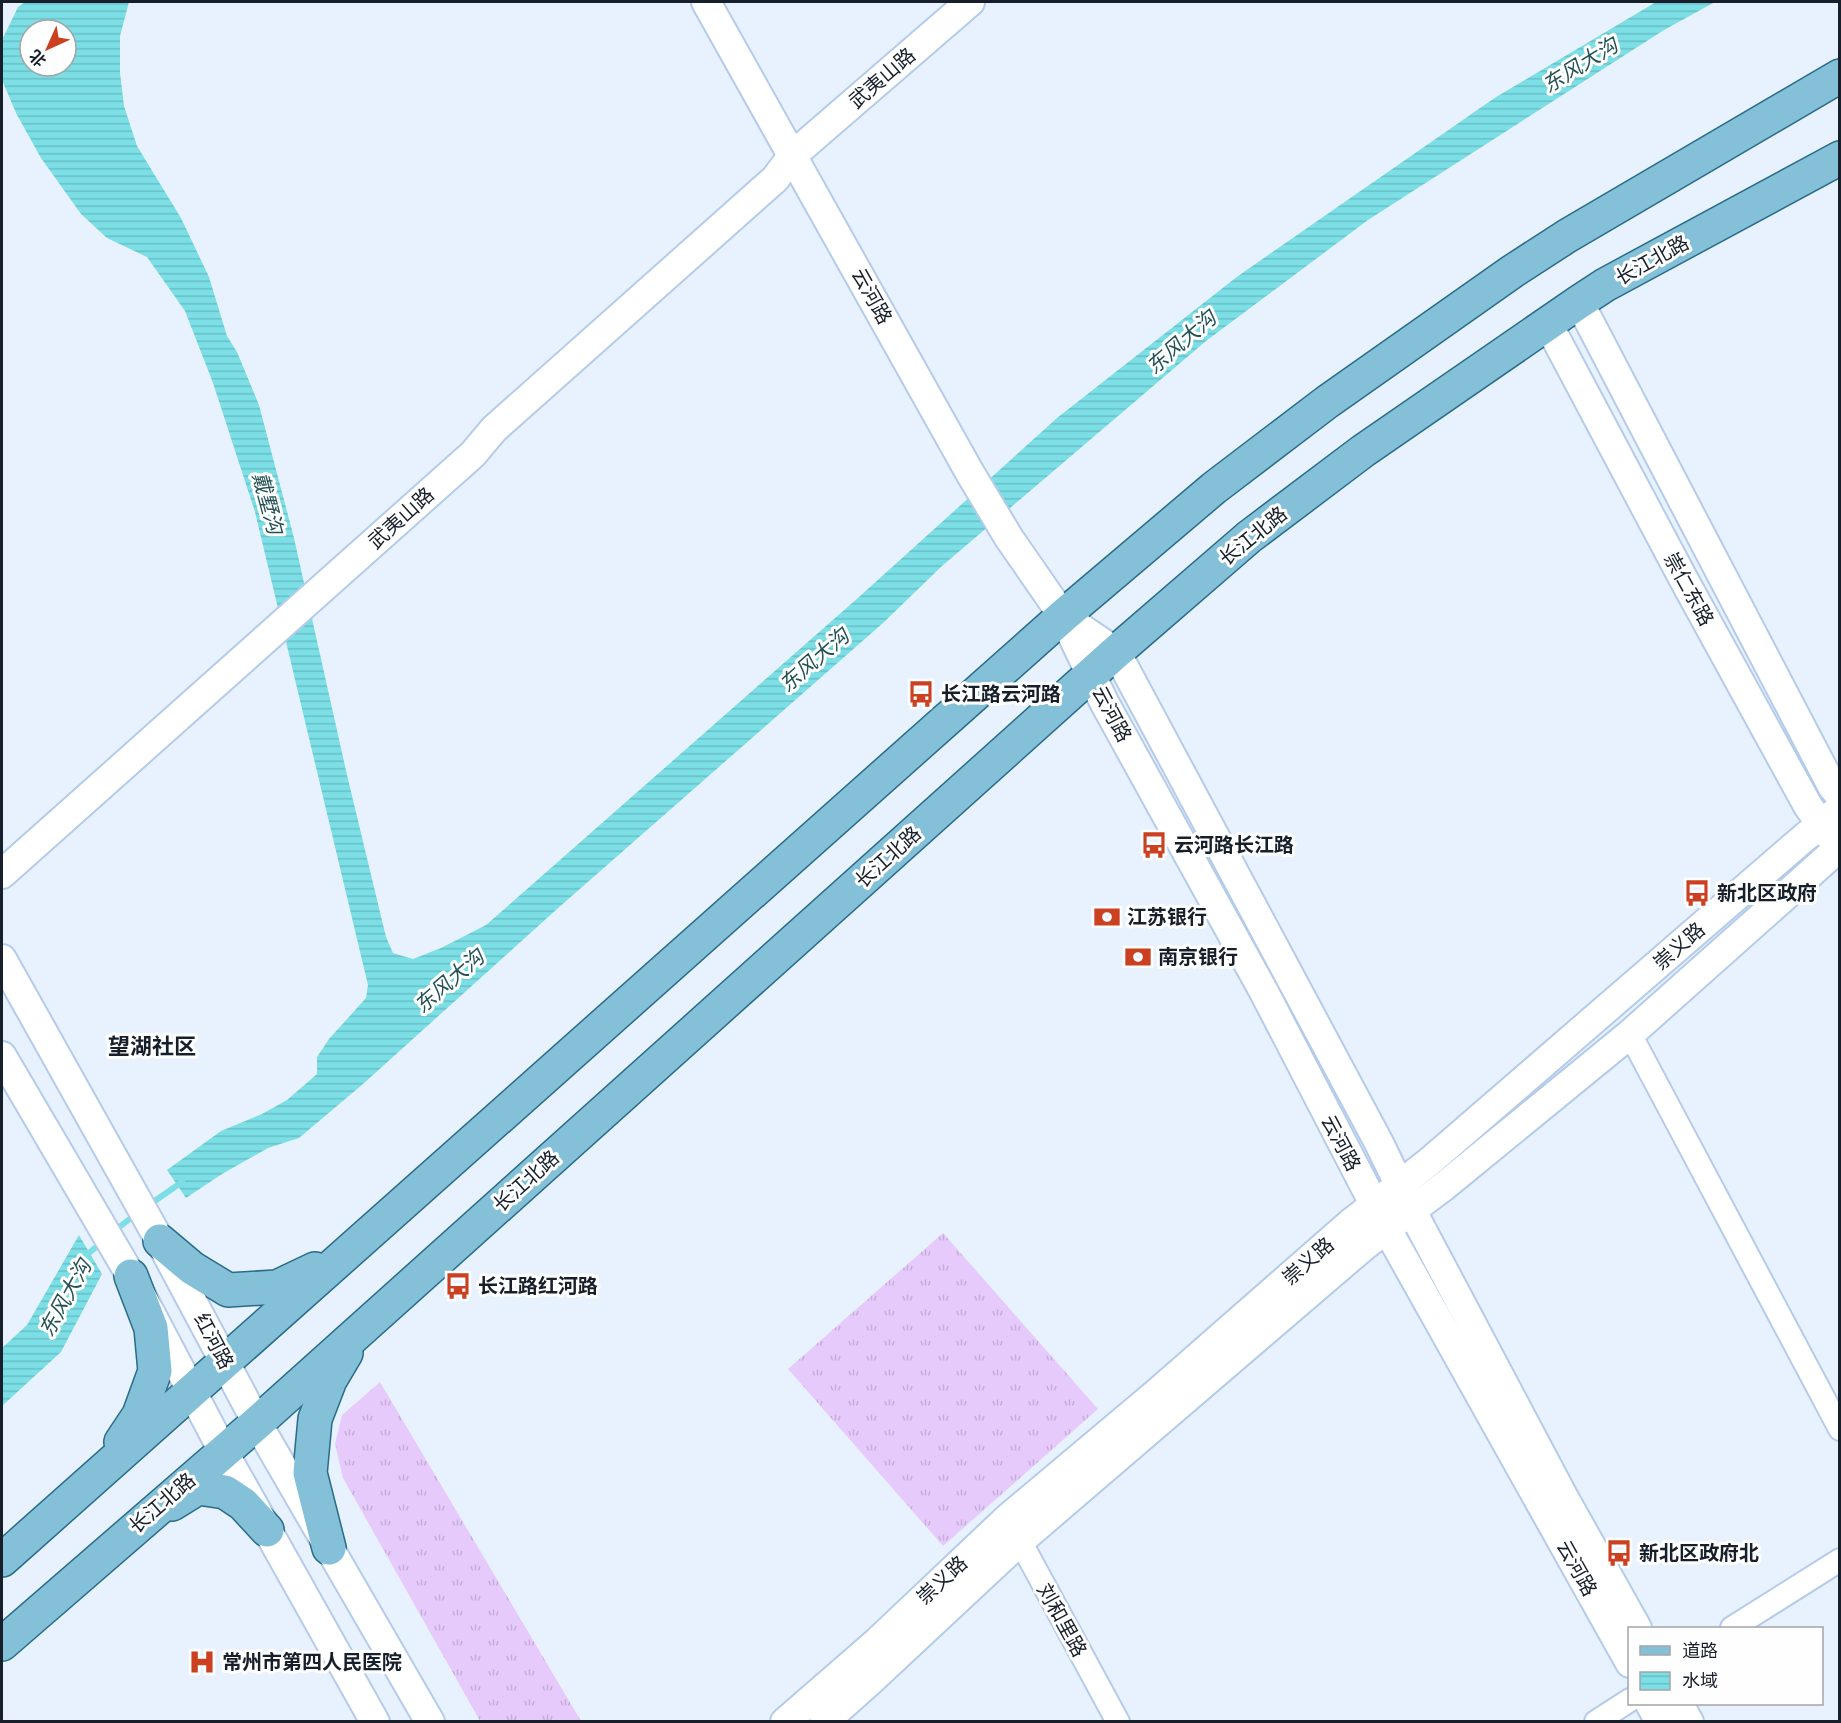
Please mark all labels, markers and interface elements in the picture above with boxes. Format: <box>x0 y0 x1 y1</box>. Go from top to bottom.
north arrow <box>18 18 78 78</box>
water label: 东风大沟 <box>1538 31 1624 98</box>
street label: 武夷山路 <box>844 43 920 113</box>
text: 北 <box>25 46 50 71</box>
street label: 长江北路 <box>1611 230 1693 290</box>
street label: 云河路 <box>847 264 897 328</box>
water label: 东风大沟 <box>1141 304 1222 379</box>
water label: 戴墅沟 <box>248 469 289 539</box>
street label: 武夷山路 <box>363 482 439 554</box>
street label: 长江北路 <box>1214 502 1292 570</box>
street label: 崇仁东路 <box>1659 548 1719 630</box>
water label: 东风大沟 <box>774 622 855 697</box>
bus stop icon: 长江路云河路 <box>906 679 936 709</box>
place label: 长江路云河路 <box>941 682 1061 706</box>
street label: 云河路 <box>1087 682 1137 746</box>
street label: 长江北路 <box>850 821 926 893</box>
bus stop icon: 云河路长江路 <box>1139 830 1169 860</box>
place label: 云河路长江路 <box>1174 833 1294 857</box>
bus stop icon: 新北区政府 <box>1682 878 1712 908</box>
place label: 新北区政府 <box>1717 881 1817 905</box>
bank icon: 江苏银行 <box>1092 902 1122 932</box>
place label: 江苏银行 <box>1127 905 1207 929</box>
street label: 崇义路 <box>1648 917 1710 975</box>
bank icon: 南京银行 <box>1123 942 1153 972</box>
water label: 东风大沟 <box>409 943 490 1018</box>
place label: 南京银行 <box>1158 945 1238 969</box>
district label: 望湖社区 <box>108 1033 196 1060</box>
street label: 云河路 <box>1316 1111 1366 1175</box>
street label: 长江北路 <box>488 1145 564 1217</box>
street label: 崇义路 <box>1277 1232 1339 1290</box>
water label: 东风大沟 <box>34 1253 97 1341</box>
bus stop icon: 长江路红河路 <box>443 1271 473 1301</box>
place label: 长江路红河路 <box>478 1274 598 1298</box>
street label: 红河路 <box>189 1309 239 1373</box>
street label: 长江北路 <box>124 1468 200 1538</box>
street label: 云河路 <box>1552 1536 1602 1600</box>
bus stop icon: 新北区政府北 <box>1604 1538 1634 1568</box>
place label: 新北区政府北 <box>1639 1541 1759 1565</box>
street label: 崇义路 <box>912 1551 972 1609</box>
street label: 刘和里路 <box>1032 1579 1092 1661</box>
legend <box>1628 1627 1823 1705</box>
text: 道路 <box>1682 1640 1718 1662</box>
hospital icon: 常州市第四人民医院 <box>187 1647 217 1677</box>
place label: 常州市第四人民医院 <box>222 1650 402 1674</box>
text: 水域 <box>1682 1670 1718 1692</box>

